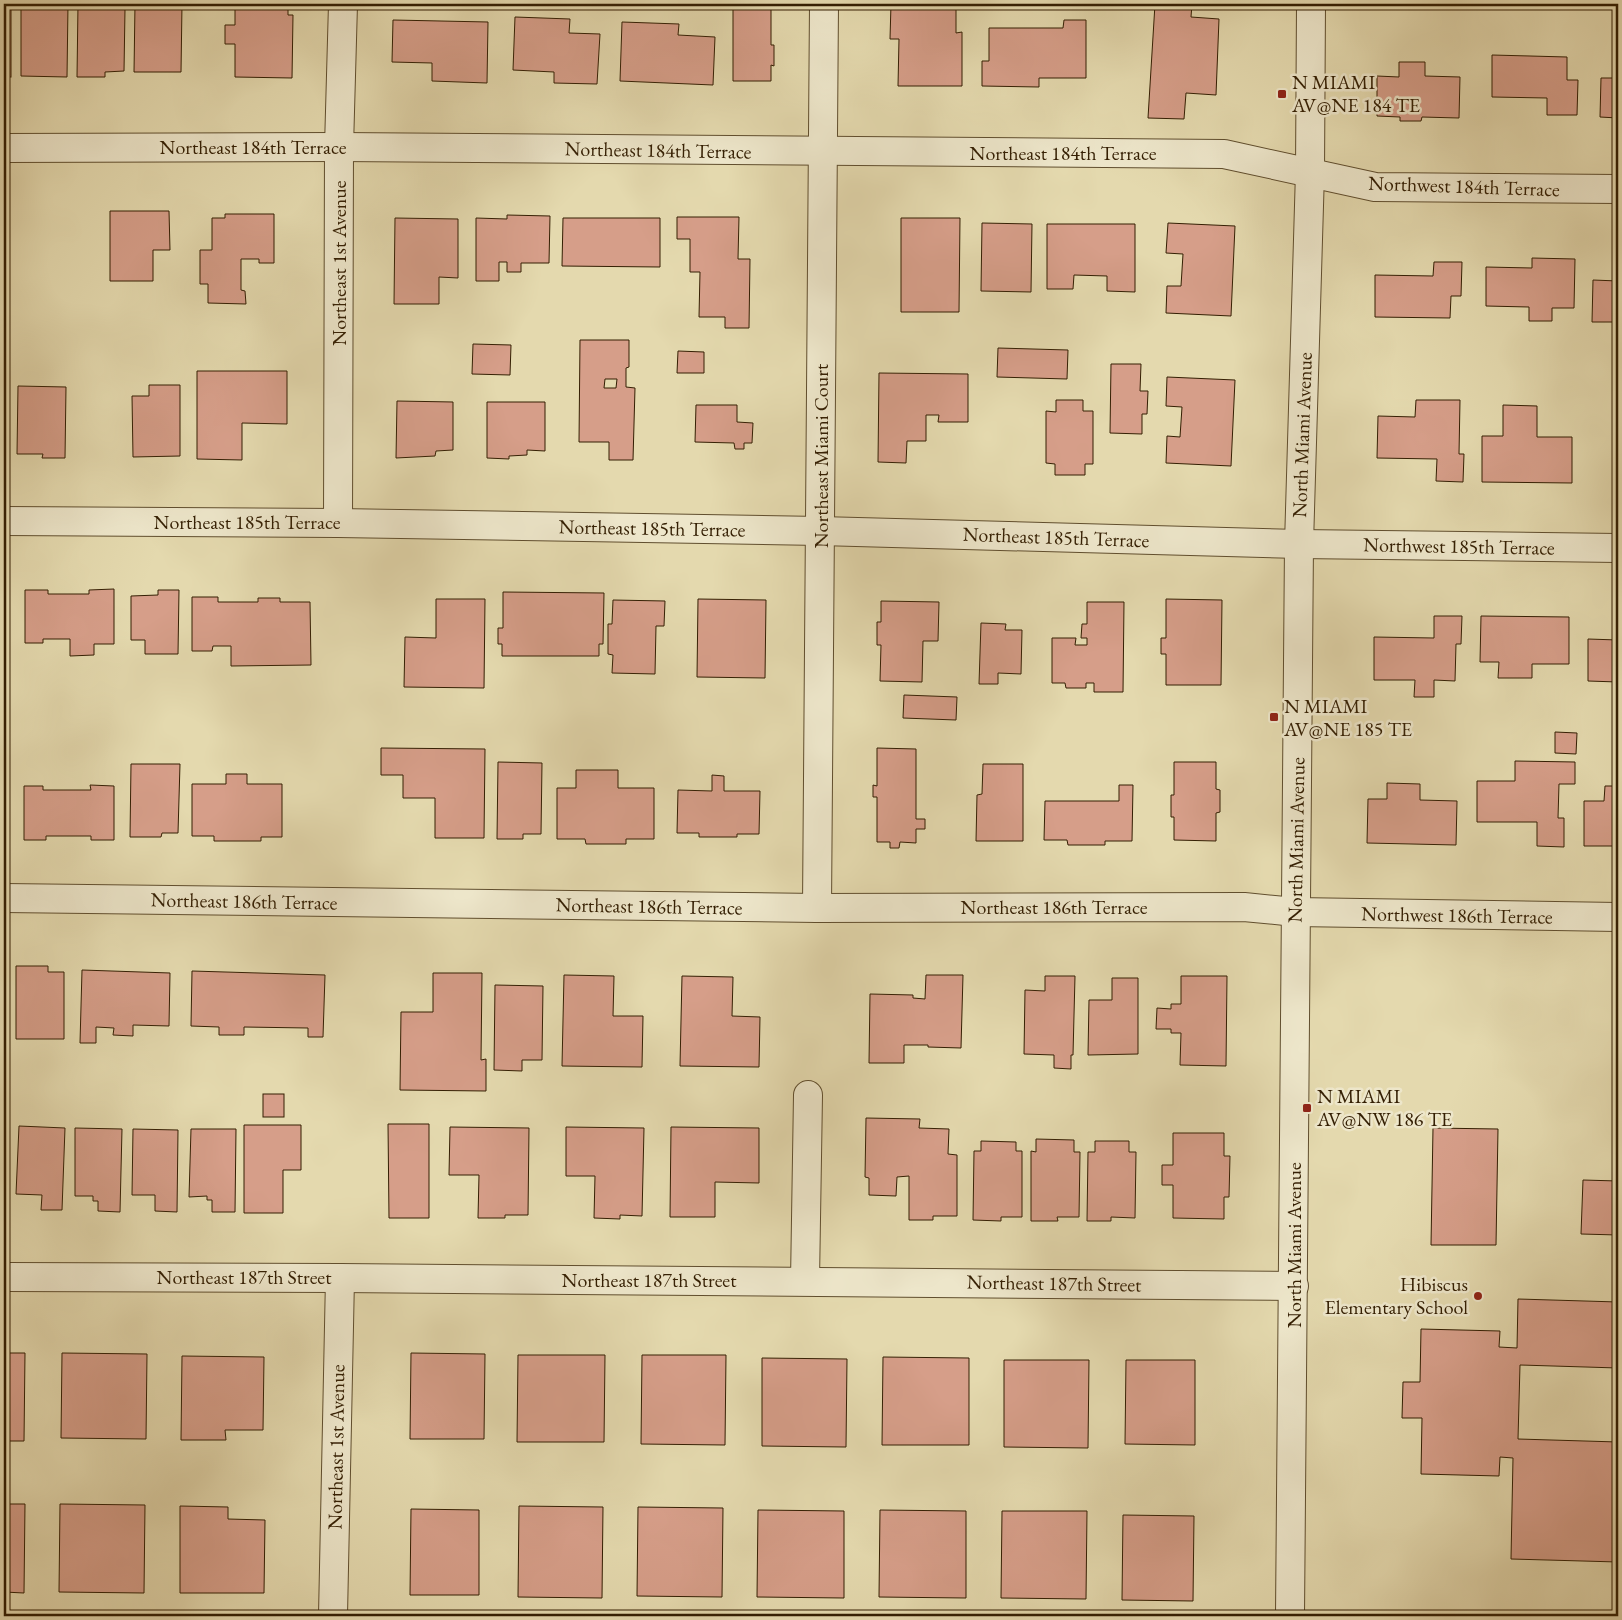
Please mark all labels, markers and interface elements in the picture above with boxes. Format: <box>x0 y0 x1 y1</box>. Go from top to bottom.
place label: N MIAMI AV@NE 184 TE <box>1291 69 1420 118</box>
marker: N MIAMI AV@NE 184 TE <box>1276 88 1288 100</box>
street label: Northeast 184th Terrace <box>160 134 347 160</box>
street label: Northeast 184th Terrace <box>564 135 752 165</box>
street label: Northeast 184th Terrace <box>970 140 1157 166</box>
street label: Northwest 184th Terrace <box>1368 170 1560 202</box>
street label: Northeast 1st Avenue <box>326 180 352 346</box>
street label: North Miami Avenue <box>1286 352 1318 518</box>
street label: Northeast Miami Court <box>808 363 834 548</box>
street label: Northeast 185th Terrace <box>154 509 341 535</box>
street label: Northeast 185th Terrace <box>558 513 746 543</box>
street label: Northeast 185th Terrace <box>962 521 1150 553</box>
street label: Northwest 185th Terrace <box>1363 531 1555 561</box>
place label: N MIAMI AV@NE 185 TE <box>1283 693 1412 742</box>
marker: N MIAMI AV@NE 185 TE <box>1268 711 1280 723</box>
street label: North Miami Avenue <box>1282 757 1310 923</box>
street label: Northeast 186th Terrace <box>150 886 338 916</box>
street label: Northeast 186th Terrace <box>555 891 743 921</box>
street label: Northeast 186th Terrace <box>961 894 1148 920</box>
street label: Northwest 186th Terrace <box>1361 900 1553 930</box>
place label: N MIAMI AV@NW 186 TE <box>1316 1083 1452 1132</box>
marker: N MIAMI AV@NW 186 TE <box>1301 1102 1313 1114</box>
street label: North Miami Avenue <box>1281 1162 1307 1328</box>
street label: Northeast 187th Street <box>157 1264 332 1290</box>
street label: Northeast 187th Street <box>562 1267 737 1293</box>
street label: Northeast 187th Street <box>966 1268 1142 1298</box>
place label: Hibiscus Elementary School <box>1324 1271 1468 1320</box>
marker: Hibiscus Elementary School <box>1472 1290 1484 1302</box>
street label: Northeast 1st Avenue <box>322 1364 350 1530</box>

